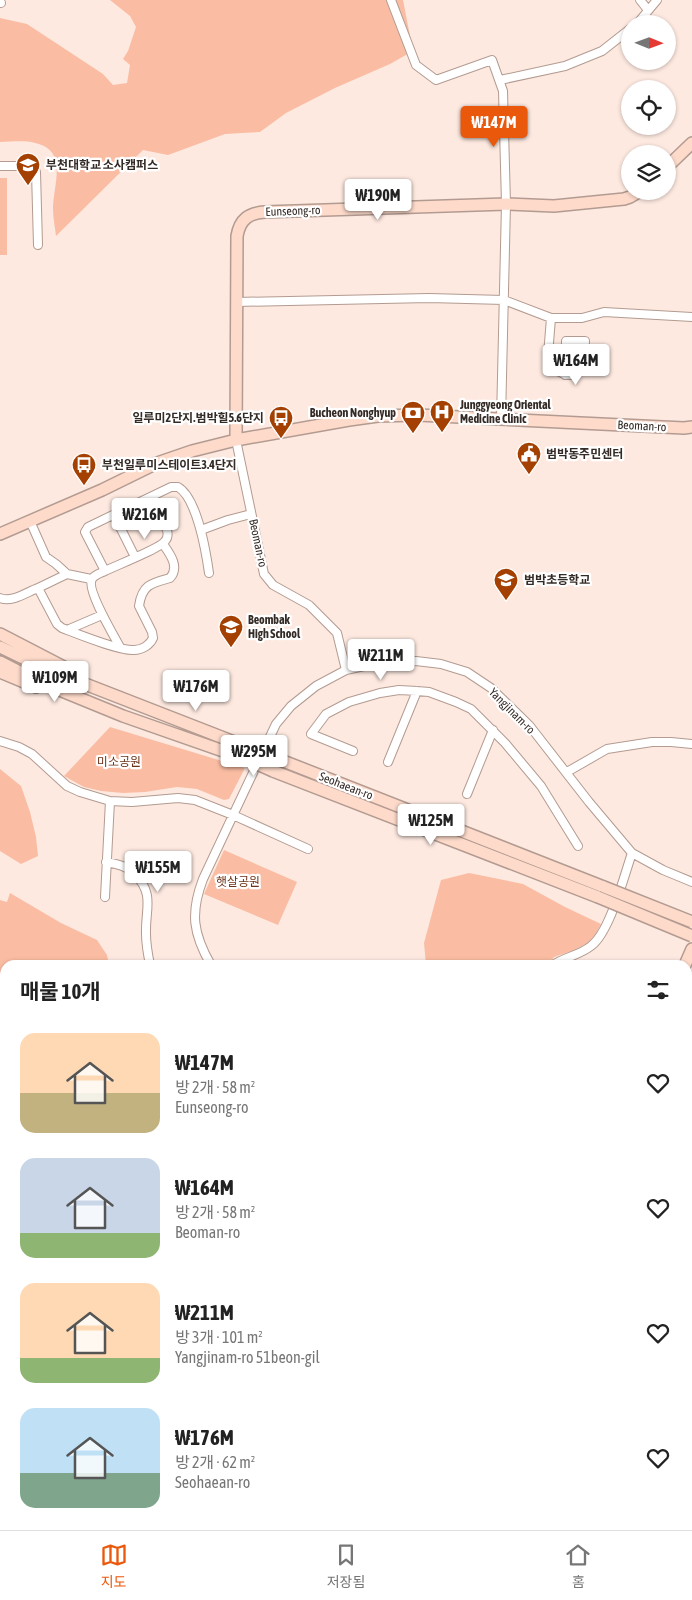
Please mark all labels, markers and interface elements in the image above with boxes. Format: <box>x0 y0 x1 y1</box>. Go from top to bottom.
north arrow <box>621 15 676 70</box>
map controls <box>621 15 676 200</box>
button: locate <box>621 80 676 135</box>
pin: ₩147M <box>459 106 529 148</box>
text: ₩147M <box>472 113 516 131</box>
button: layers <box>621 145 676 200</box>
school or university icon: 부천대학교 소사캠퍼스 <box>15 152 41 186</box>
place label: 부천대학교 소사캠퍼스 <box>46 158 158 172</box>
pin: ₩190M <box>343 178 413 221</box>
text: ₩190M <box>356 186 400 204</box>
street label: Eunseong-ro <box>265 203 321 219</box>
pin: ₩164M <box>541 344 611 386</box>
text: ₩164M <box>554 351 598 369</box>
place label: Junggyeong Oriental Medicine Clinic <box>459 398 552 426</box>
hospital icon: Junggyeong Oriental Medicine Clinic <box>429 399 455 433</box>
bank icon: Bucheon Nonghyup <box>400 400 426 434</box>
bus stop icon: 일루미2단지.범박힐5.6단지 <box>268 405 294 439</box>
place label: Bucheon Nonghyup <box>310 406 396 420</box>
place label: 일루미2단지.범박힐5.6단지 <box>132 411 264 425</box>
street label: Beoman-ro <box>617 418 667 434</box>
public building icon: 범박동주민센터 <box>516 441 542 475</box>
place label: 범박동주민센터 <box>546 447 623 461</box>
bus stop icon: 부천일루미스테이트3.4단지 <box>71 452 97 486</box>
place label: 부천일루미스테이트3.4단지 <box>102 458 237 472</box>
pin: ₩216M <box>110 498 180 540</box>
text: ₩216M <box>123 505 167 523</box>
street label: Beoman-ro <box>246 518 270 569</box>
school or university icon: 범박초등학교 <box>493 567 519 601</box>
place label: 범박초등학교 <box>524 573 590 587</box>
place label: Beombak High School <box>248 613 301 641</box>
school or university icon: Beombak High School <box>218 614 244 648</box>
pin: ₩211M <box>346 638 416 681</box>
text: ₩211M <box>359 646 403 664</box>
pin: ₩109M <box>20 660 90 703</box>
text: ₩109M <box>33 668 77 686</box>
pin: ₩176M <box>161 670 231 712</box>
text: ₩176M <box>174 677 218 695</box>
street label: Yangjinam-ro <box>486 685 538 737</box>
pin: ₩295M <box>219 734 289 777</box>
text: ₩295M <box>232 742 276 760</box>
park label: 미소공원 <box>97 755 141 769</box>
street label: Seohaean-ro <box>317 769 375 803</box>
pin: ₩125M <box>396 804 466 846</box>
text: ₩125M <box>409 811 453 829</box>
pin: ₩155M <box>123 850 193 893</box>
text: ₩155M <box>136 858 180 876</box>
park label: 햇살공원 <box>216 875 260 889</box>
icon: filters <box>644 976 672 1004</box>
text: 매물 10개 <box>20 979 101 1003</box>
text: ₩147M <box>175 1050 234 1074</box>
icon: home <box>60 1053 120 1113</box>
icon: heart <box>644 1069 672 1097</box>
text: 방 2개 · 58 m² <box>175 1078 255 1096</box>
text: Eunseong-ro <box>175 1098 249 1116</box>
text: ₩164M <box>175 1175 234 1199</box>
icon: home <box>60 1178 120 1238</box>
icon: heart <box>644 1194 672 1222</box>
text: 방 2개 · 58 m² <box>175 1203 255 1221</box>
text: Beoman-ro <box>175 1223 240 1241</box>
text: ₩211M <box>175 1300 234 1324</box>
icon: home <box>60 1303 120 1363</box>
icon: heart <box>644 1319 672 1347</box>
text: 방 3개 · 101 m² <box>175 1328 263 1346</box>
text: Yangjinam-ro 51beon-gil <box>175 1348 320 1366</box>
text: ₩176M <box>175 1425 234 1449</box>
icon: home <box>60 1428 120 1488</box>
icon: heart <box>644 1444 672 1472</box>
text: 방 2개 · 62 m² <box>175 1453 255 1471</box>
text: Seohaean-ro <box>175 1473 250 1491</box>
tab: 지도 <box>100 1541 128 1591</box>
tab: 저장됨 <box>327 1541 365 1591</box>
tab: 홈 <box>564 1541 592 1591</box>

